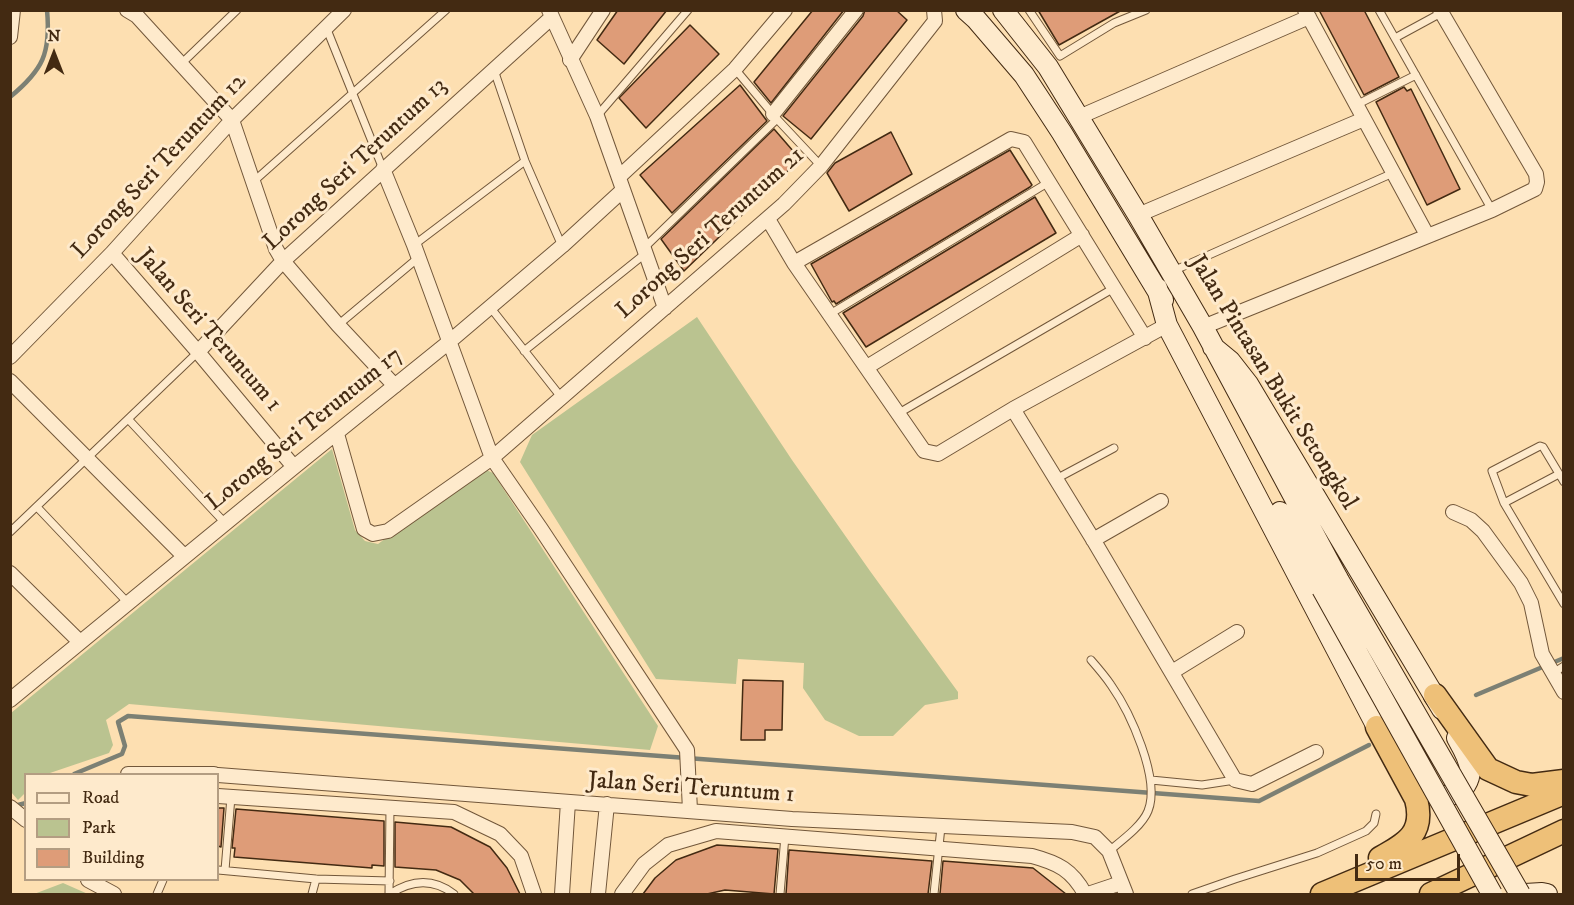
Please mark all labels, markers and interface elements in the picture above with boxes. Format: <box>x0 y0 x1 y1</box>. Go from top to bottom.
north arrow <box>24 24 84 84</box>
text: N <box>47 26 61 46</box>
street label: Lorong Seri Teruntum 12 <box>66 68 254 266</box>
street label: Lorong Seri Teruntum 13 <box>258 72 454 258</box>
street label: Lorong Seri Teruntum 21 <box>611 142 811 326</box>
street label: Jalan Seri Teruntum 1 <box>129 243 287 419</box>
street label: Jalan Pintasan Bukit Setongkol <box>1182 250 1362 516</box>
street label: Lorong Seri Teruntum 17 <box>201 342 409 518</box>
street label: Jalan Seri Teruntum 1 <box>587 767 795 811</box>
legend <box>24 773 219 881</box>
text: Road <box>82 787 119 809</box>
text: Park <box>82 817 116 839</box>
scale bar <box>1358 842 1463 880</box>
text: Building <box>82 847 144 869</box>
text: 50 m <box>1366 853 1402 875</box>

